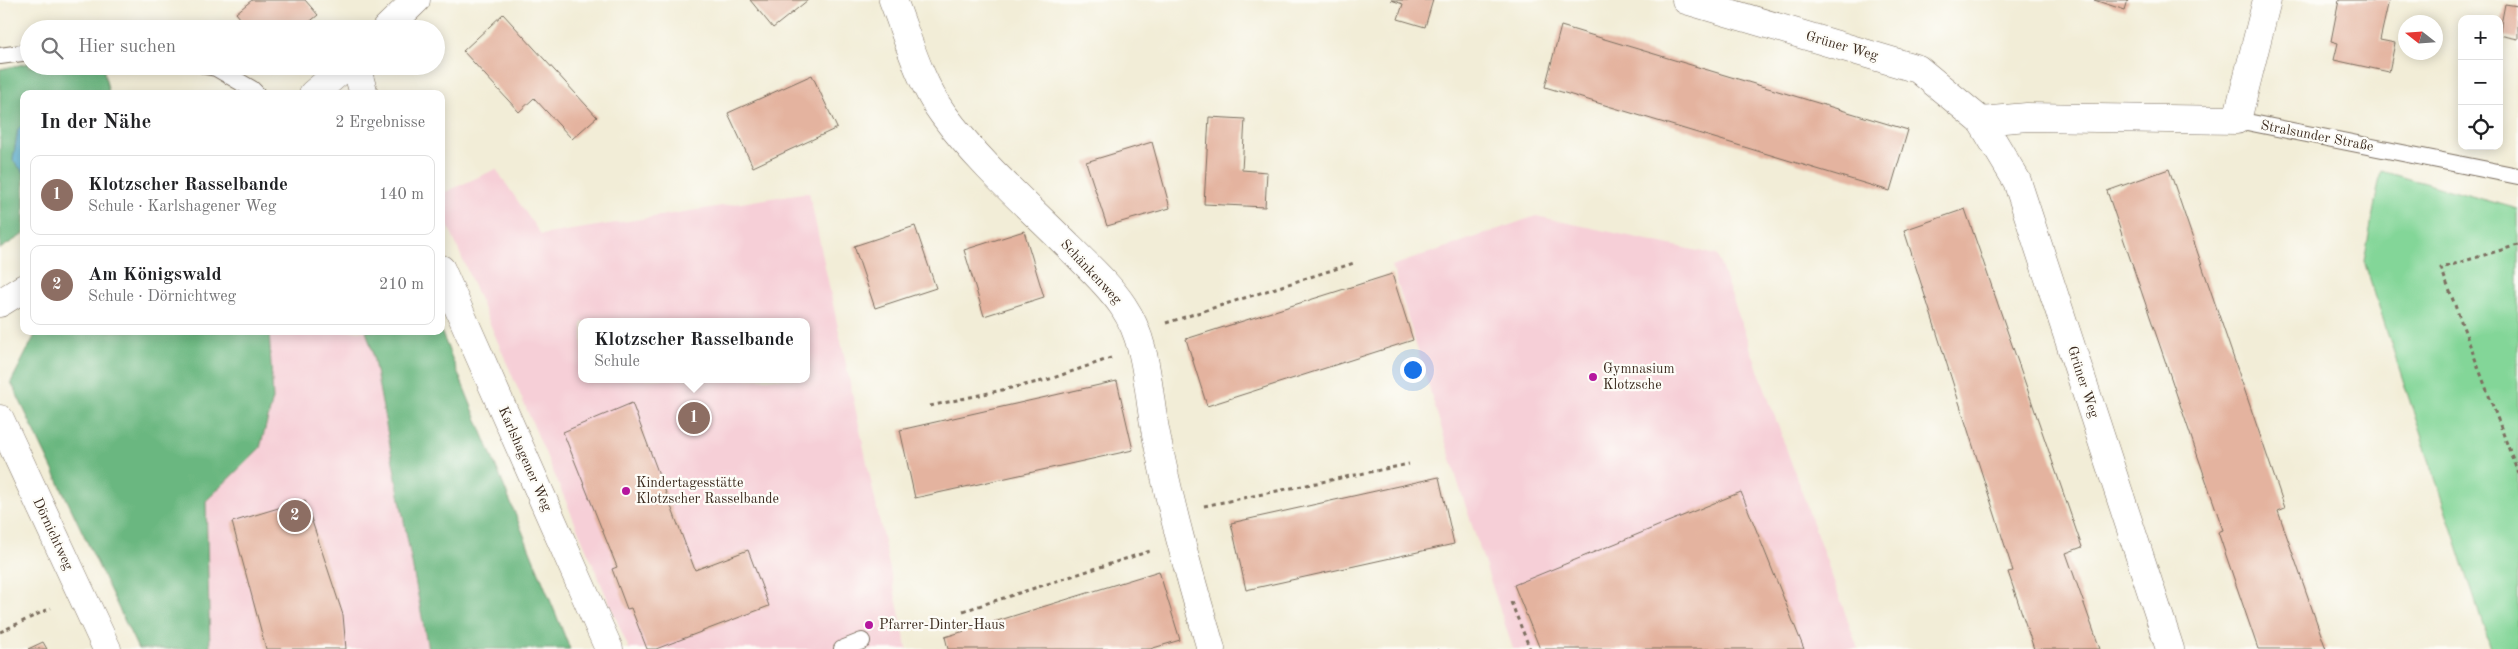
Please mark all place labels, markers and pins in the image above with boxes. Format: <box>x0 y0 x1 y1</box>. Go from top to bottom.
place label: Gymnasium Klotzsche <box>1603 362 1675 392</box>
marker: Gymnasium Klotzsche <box>1587 371 1599 383</box>
pin: 1 <box>678 399 710 437</box>
place label: Kindertagesstätte Klotzscher Rasselbande <box>636 476 779 506</box>
marker: Kindertagesstätte Klotzscher Rasselbande <box>620 485 632 497</box>
pin: 2 <box>279 497 311 535</box>
place label: Pfarrer-Dinter-Haus <box>879 618 1005 632</box>
marker: Pfarrer-Dinter-Haus <box>863 619 875 631</box>

